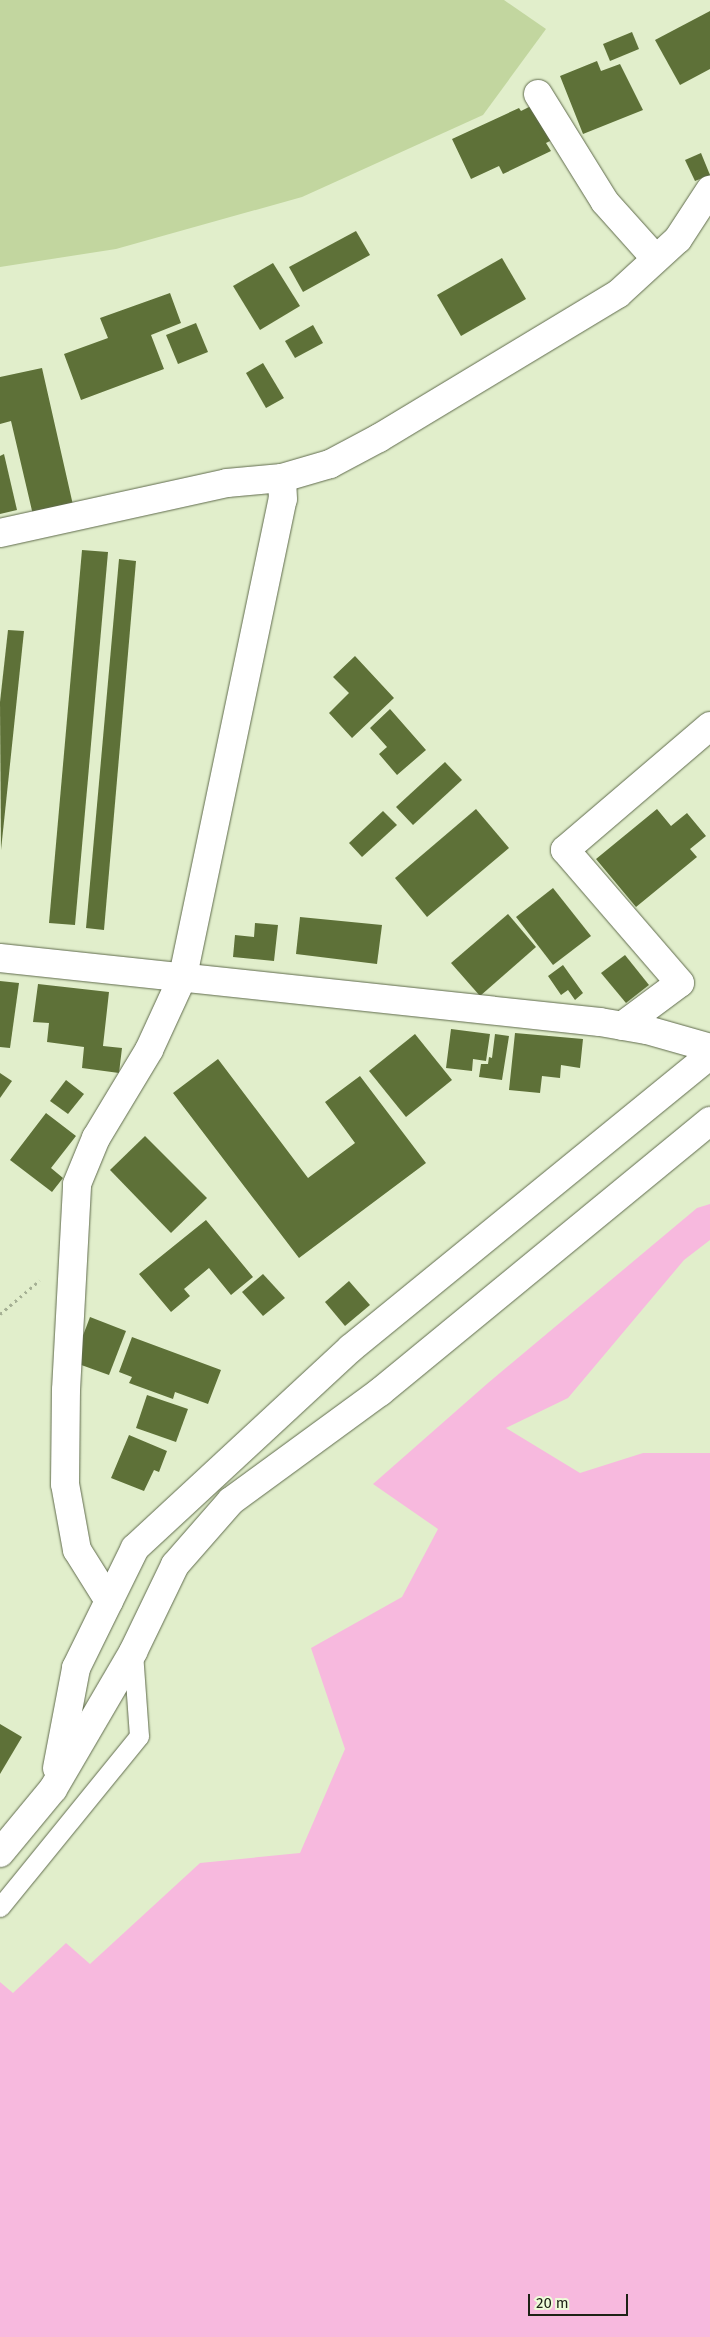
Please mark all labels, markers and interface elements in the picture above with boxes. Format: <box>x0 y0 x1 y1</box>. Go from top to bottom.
scale bar <box>530 2284 630 2316</box>
text: 20 m <box>536 2294 569 2312</box>

